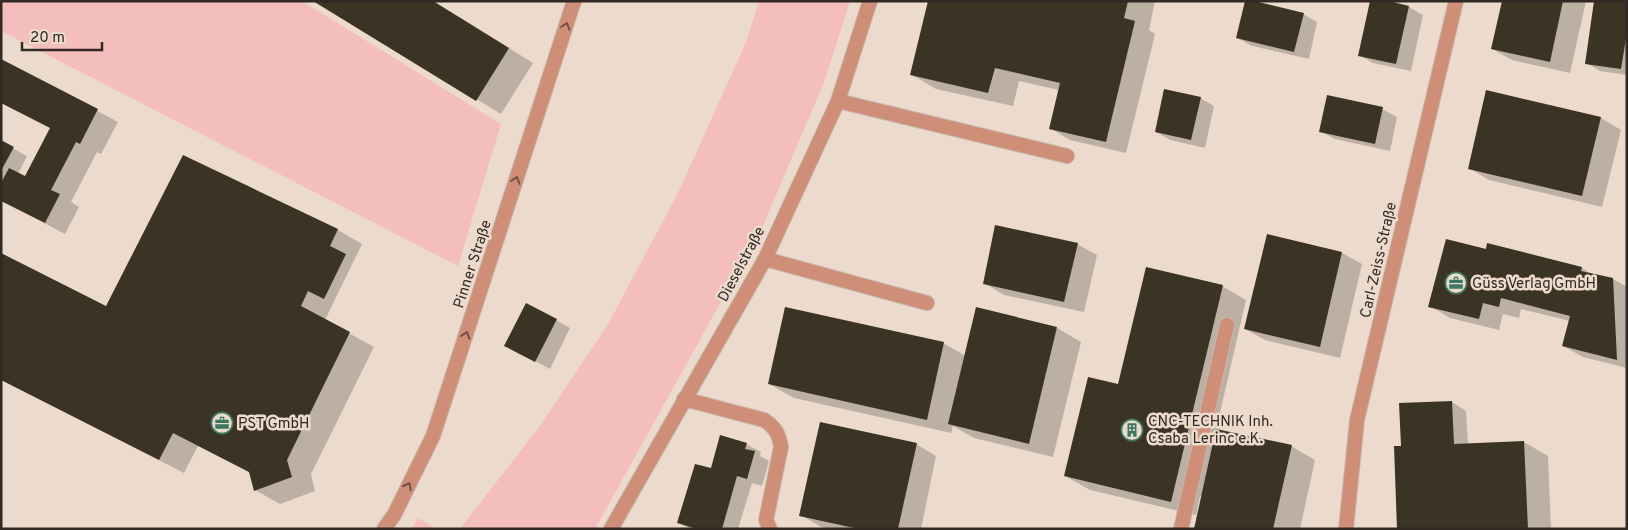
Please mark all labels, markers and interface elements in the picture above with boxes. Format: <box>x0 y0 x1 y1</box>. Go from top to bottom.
scale bar <box>22 20 102 52</box>
one-way arrow <box>561 22 571 31</box>
text: 20 m <box>30 29 65 48</box>
one-way arrow <box>510 177 520 185</box>
street label: Carl-Zeiss-Straße <box>1357 201 1402 320</box>
street label: Pinner Straße <box>450 218 497 311</box>
street label: Dieselstraße <box>715 224 770 306</box>
office icon: Güss Verlag GmbH <box>1444 271 1468 295</box>
place label: Güss Verlag GmbH <box>1472 275 1596 294</box>
one-way arrow <box>460 331 470 340</box>
office icon: PST GmbH <box>210 411 234 435</box>
place label: CNC-TECHNIK Inh. Csaba Lerinc e.K. <box>1148 413 1273 449</box>
place label: PST GmbH <box>238 415 309 434</box>
building icon: CNC-TECHNIK Inh. Csaba Lerinc e.K. <box>1120 418 1144 442</box>
one-way arrow <box>402 483 412 492</box>

